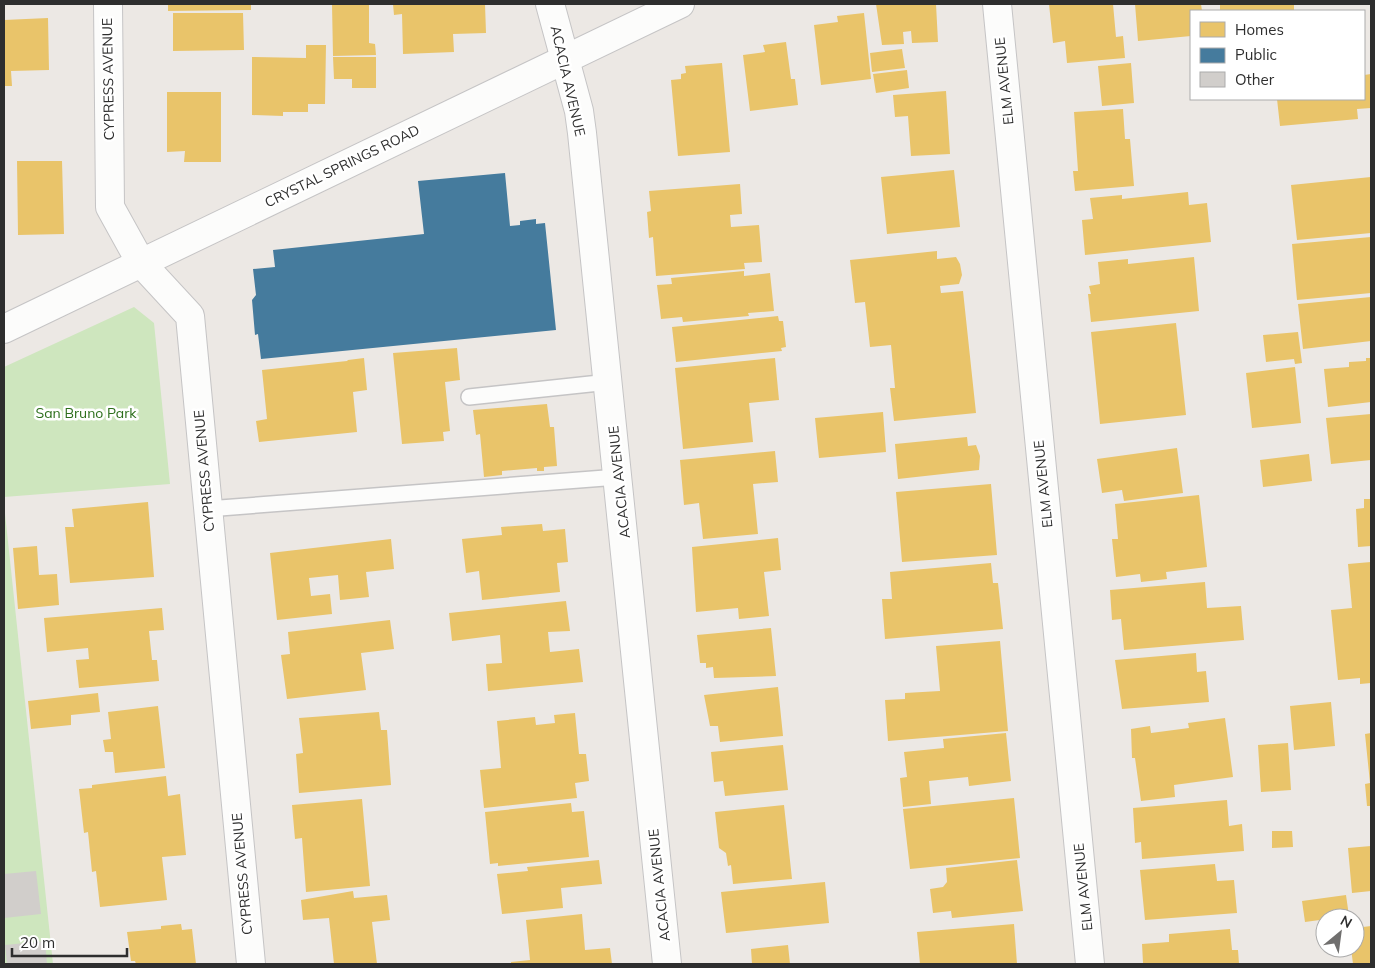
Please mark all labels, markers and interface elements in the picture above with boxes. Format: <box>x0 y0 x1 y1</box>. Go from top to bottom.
legend <box>1190 10 1365 100</box>
street label: CYPRESS AVENUE <box>98 18 118 140</box>
text: Homes <box>1235 20 1284 39</box>
street label: ACACIA AVENUE <box>547 24 589 138</box>
street label: ELM AVENUE <box>990 36 1018 126</box>
text: Public <box>1235 45 1277 64</box>
text: Other <box>1235 70 1275 89</box>
street label: CRYSTAL SPRINGS ROAD <box>262 121 422 211</box>
park label: San Bruno Park <box>36 404 137 422</box>
street label: CYPRESS AVENUE <box>190 409 218 533</box>
street label: ACACIA AVENUE <box>604 425 634 539</box>
street label: ELM AVENUE <box>1029 439 1057 529</box>
street label: CYPRESS AVENUE <box>228 812 256 936</box>
street label: ACACIA AVENUE <box>644 828 674 942</box>
street label: ELM AVENUE <box>1069 842 1097 932</box>
north arrow <box>1315 908 1365 958</box>
text: N <box>1337 911 1355 932</box>
scale bar <box>12 926 128 958</box>
text: 20 m <box>20 933 55 952</box>

